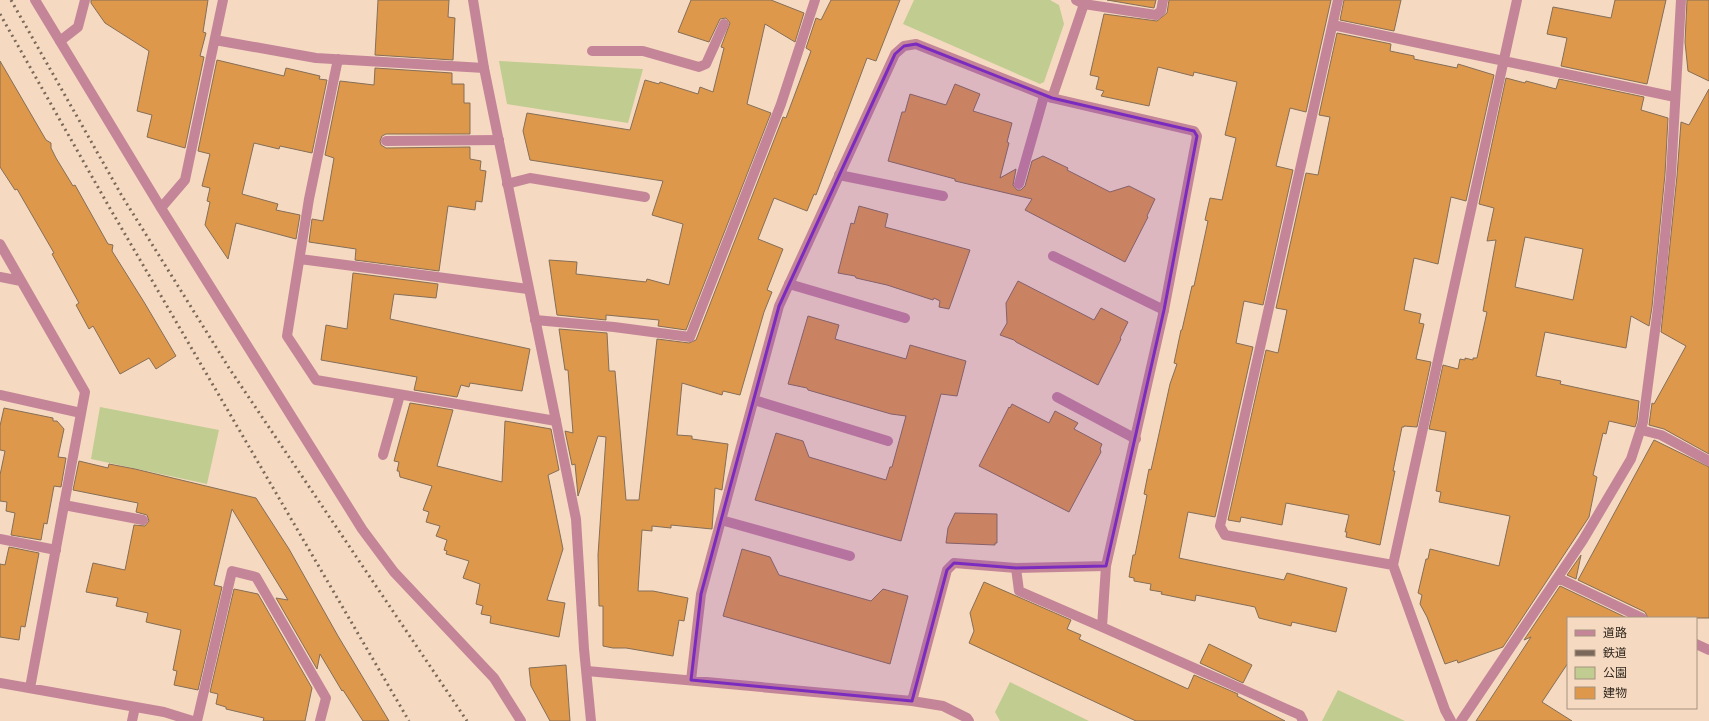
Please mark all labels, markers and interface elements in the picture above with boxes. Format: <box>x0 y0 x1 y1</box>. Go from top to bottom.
legend <box>1567 617 1697 709</box>
text: 道路 <box>1603 624 1627 641</box>
text: 鉄道 <box>1603 644 1627 661</box>
text: 公園 <box>1603 664 1627 681</box>
text: 建物 <box>1603 684 1627 701</box>

